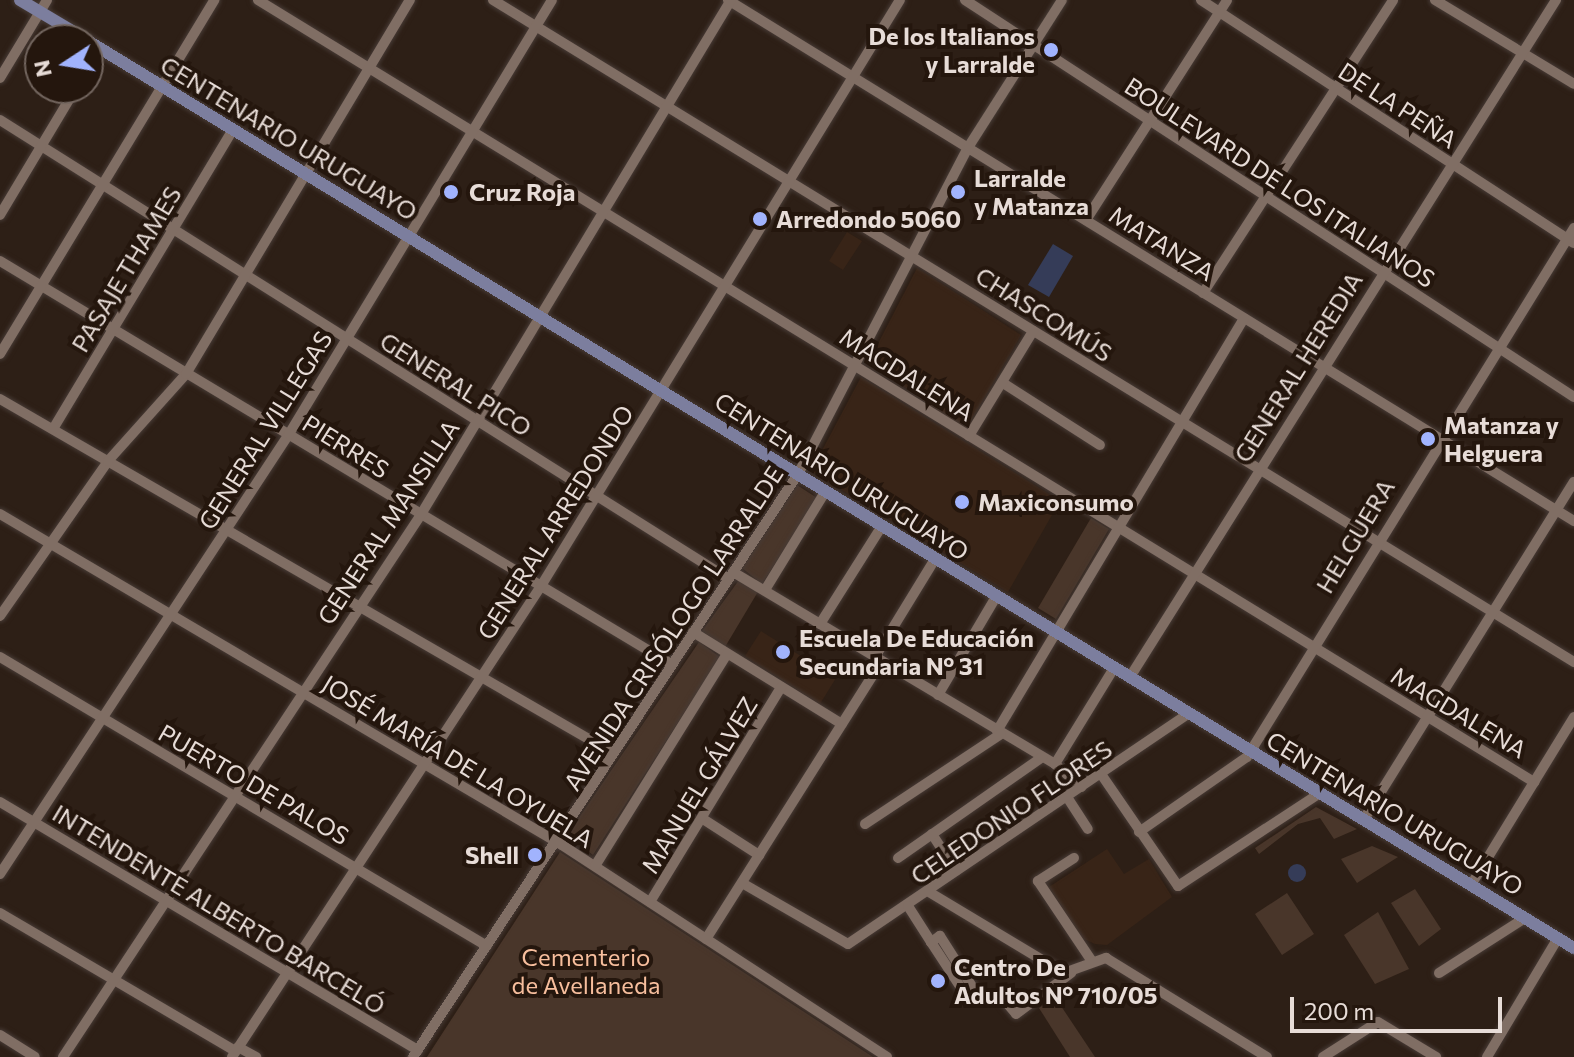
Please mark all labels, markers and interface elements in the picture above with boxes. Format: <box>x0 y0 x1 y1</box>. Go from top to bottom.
place label: De los Italianos y Larralde <box>868 22 1035 78</box>
north arrow <box>24 24 104 104</box>
marker: De los Italianos y Larralde <box>1042 41 1060 59</box>
street label: CENTENARIO URUGUAYO <box>156 50 422 226</box>
street label: DE LA PEÑA <box>1333 56 1463 154</box>
text: N <box>27 58 57 80</box>
street label: BOULEVARD DE LOS ITALIANOS <box>1120 71 1440 293</box>
place label: Larralde y Matanza <box>974 164 1089 220</box>
place label: Cruz Roja <box>469 178 575 206</box>
street label: PASAJE THAMES <box>65 181 187 357</box>
marker: Cruz Roja <box>440 181 462 203</box>
marker: Larralde y Matanza <box>949 183 967 201</box>
street label: MATANZA <box>1104 200 1220 286</box>
place label: Arredondo 5060 <box>776 205 961 233</box>
marker: Arredondo 5060 <box>751 210 769 228</box>
street label: CHASCOMÚS <box>971 261 1117 367</box>
street label: GENERAL HEREDIA <box>1228 267 1368 467</box>
street label: MAGDALENA <box>835 321 979 427</box>
street label: GENERAL VILLEGAS <box>192 326 338 534</box>
street label: GENERAL PICO <box>375 326 537 442</box>
street label: CENTENARIO URUGUAYO <box>710 386 974 566</box>
street label: GENERAL ARREDONDO <box>471 400 639 644</box>
street label: PIERRES <box>297 408 395 484</box>
place label: Matanza y Helguera <box>1444 411 1559 467</box>
street label: GENERAL MANSILLA <box>311 415 465 629</box>
marker: Matanza y Helguera <box>1419 430 1437 448</box>
street label: AVENIDA CRISÓLOGO LARRALDE <box>557 460 789 796</box>
street label: HELGUERA <box>1310 474 1400 598</box>
place label: Maxiconsumo <box>978 488 1134 516</box>
marker: Maxiconsumo <box>953 493 971 511</box>
place label: Escuela De Educación Secundaria Nº 31 <box>799 624 1034 680</box>
marker: Escuela De Educación Secundaria Nº 31 <box>774 643 792 661</box>
street label: MAGDALENA <box>1386 660 1532 764</box>
street label: JOSÉ MARÍA DE LA OYUELA <box>317 669 599 853</box>
street label: MANUEL GÁLVEZ <box>635 692 763 878</box>
street label: PUERTO DE PALOS <box>154 718 354 850</box>
street label: CENTENARIO URUGUAYO <box>1262 725 1528 901</box>
street label: CELEDONIO FLORES <box>905 734 1117 890</box>
street label: INTENDENTE ALBERTO BARCELÓ <box>48 798 390 1020</box>
place label: Shell <box>465 841 519 869</box>
marker: Shell <box>526 846 544 864</box>
park label: Cementerio de Avellaneda <box>512 943 660 999</box>
place label: Centro De Adultos Nº 710/05 <box>954 953 1158 1009</box>
marker: Centro De Adultos Nº 710/05 <box>929 972 947 990</box>
scale bar <box>1294 981 1506 1031</box>
text: 200 m <box>1304 996 1374 1025</box>

